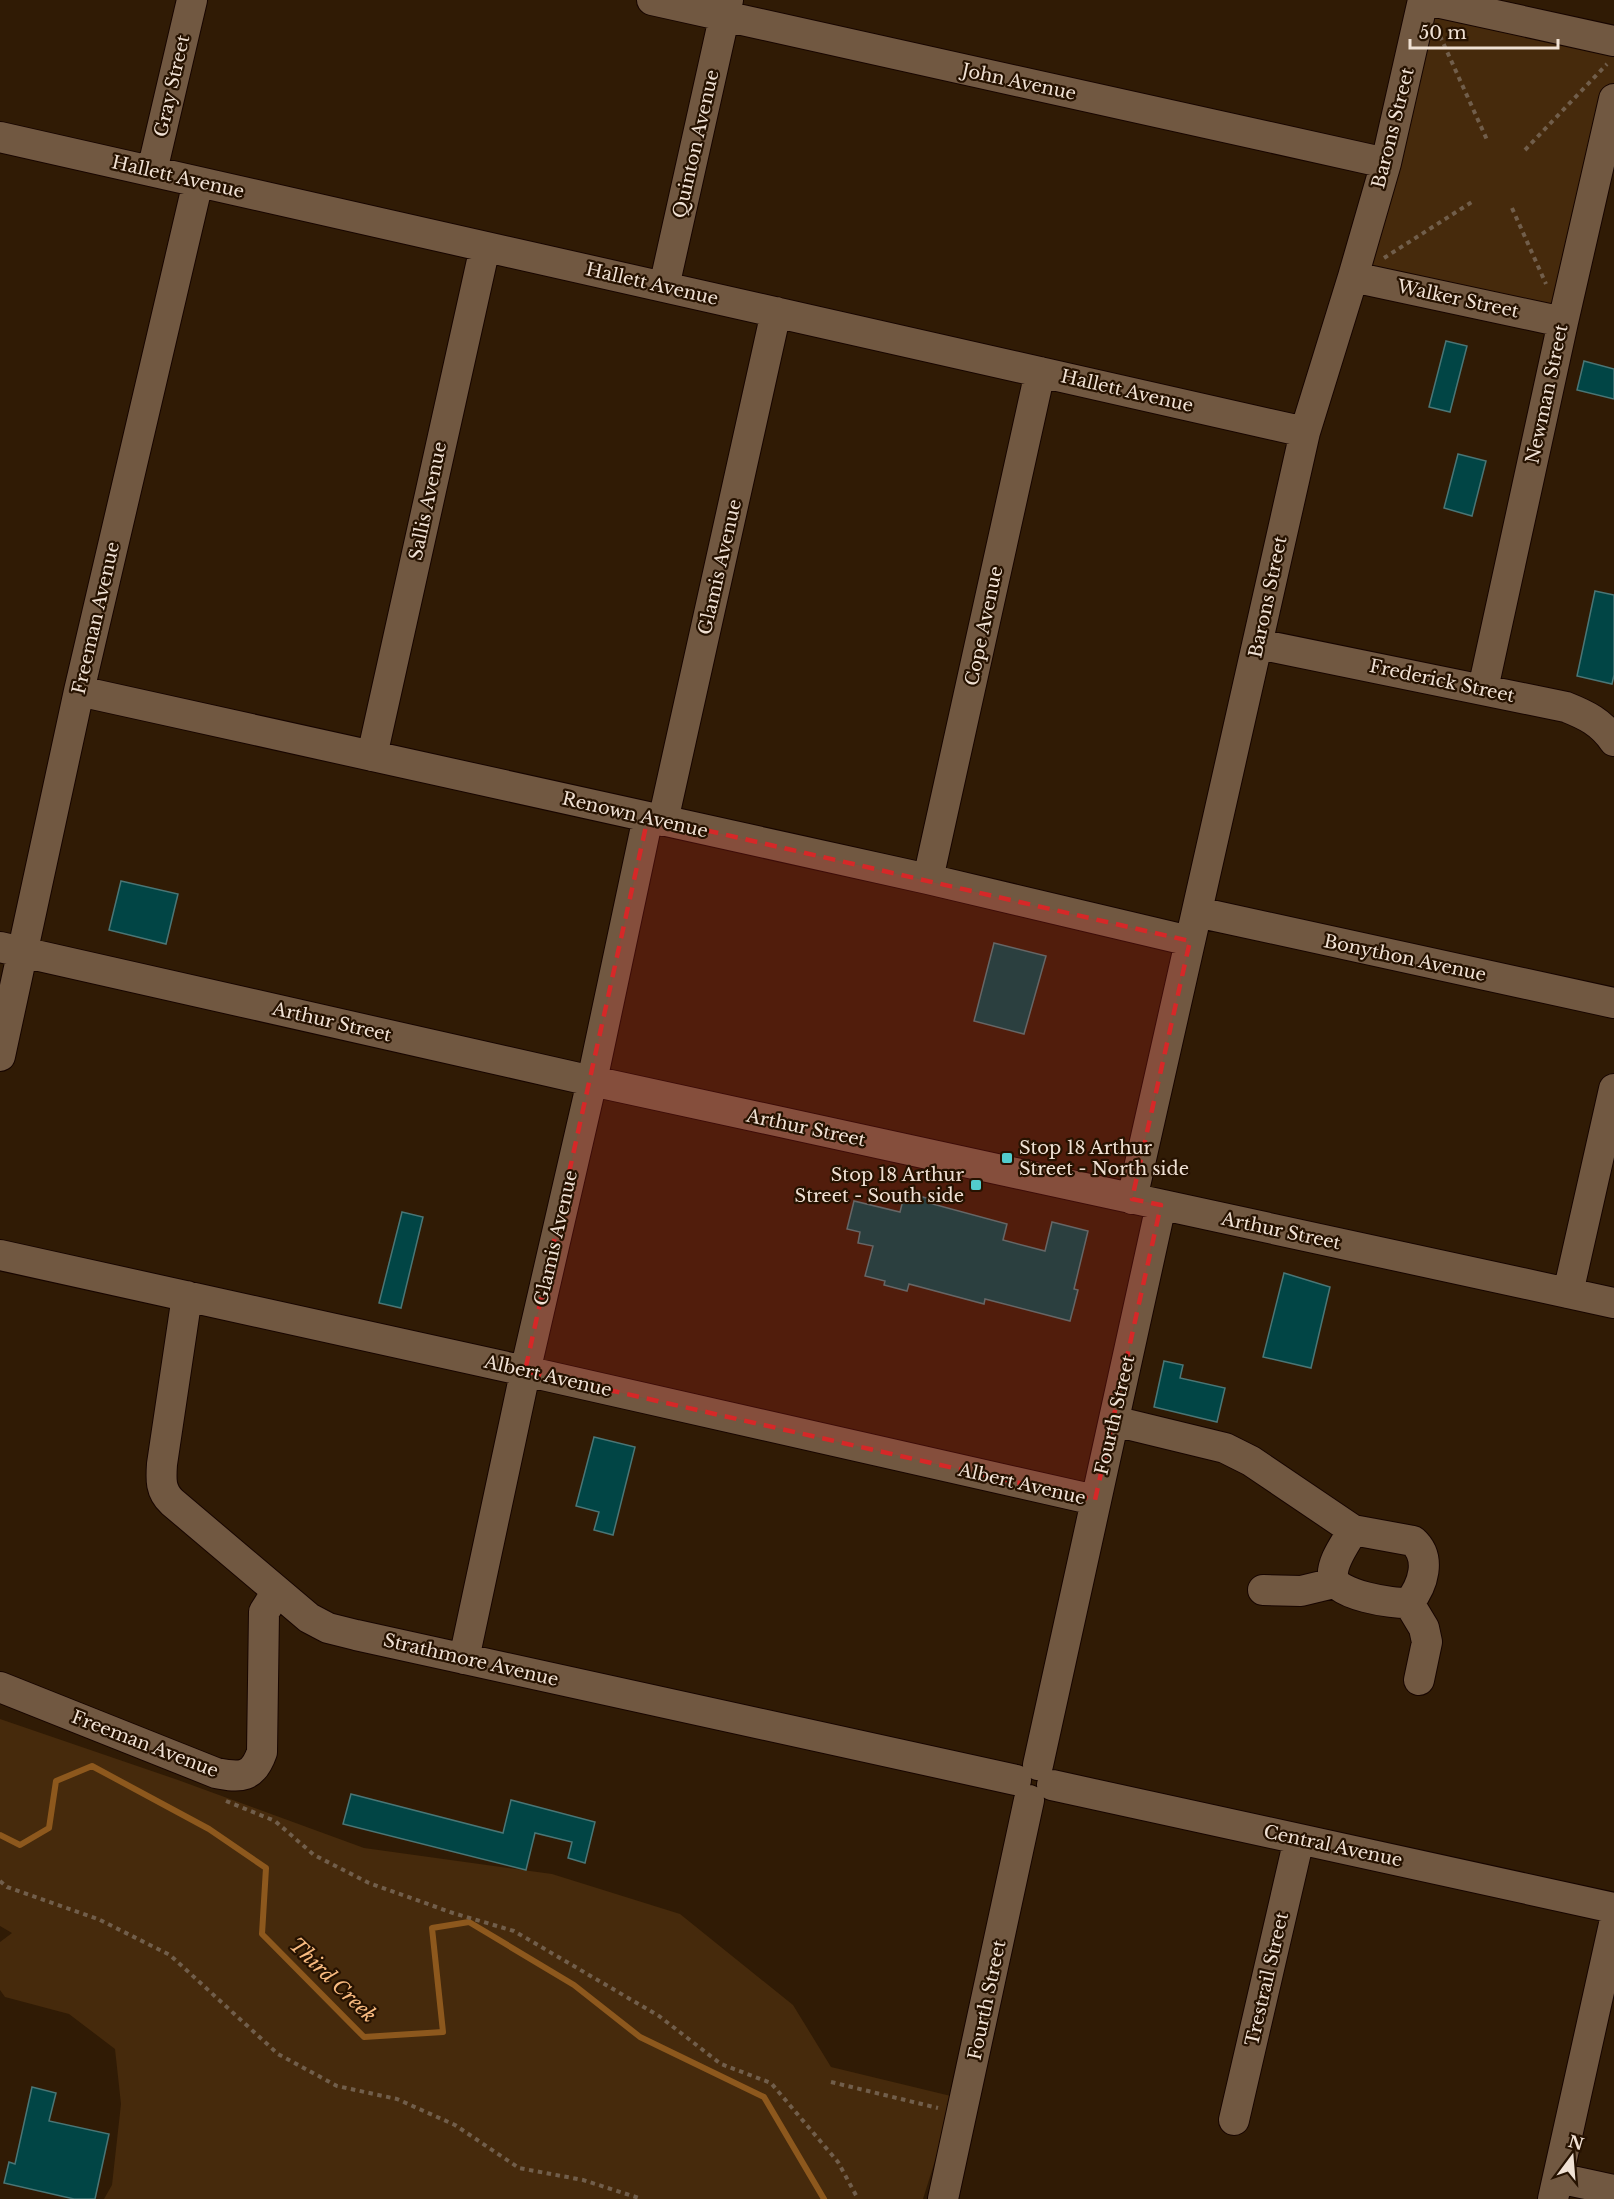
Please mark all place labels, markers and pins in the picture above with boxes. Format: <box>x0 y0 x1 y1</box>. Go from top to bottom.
place label: Stop 18 Arthur Street - North side <box>1019 1137 1189 1180</box>
marker: Stop 18 Arthur Street - North side <box>1000 1151 1014 1165</box>
place label: Stop 18 Arthur Street - South side <box>795 1164 964 1207</box>
marker: Stop 18 Arthur Street - South side <box>969 1178 983 1192</box>

